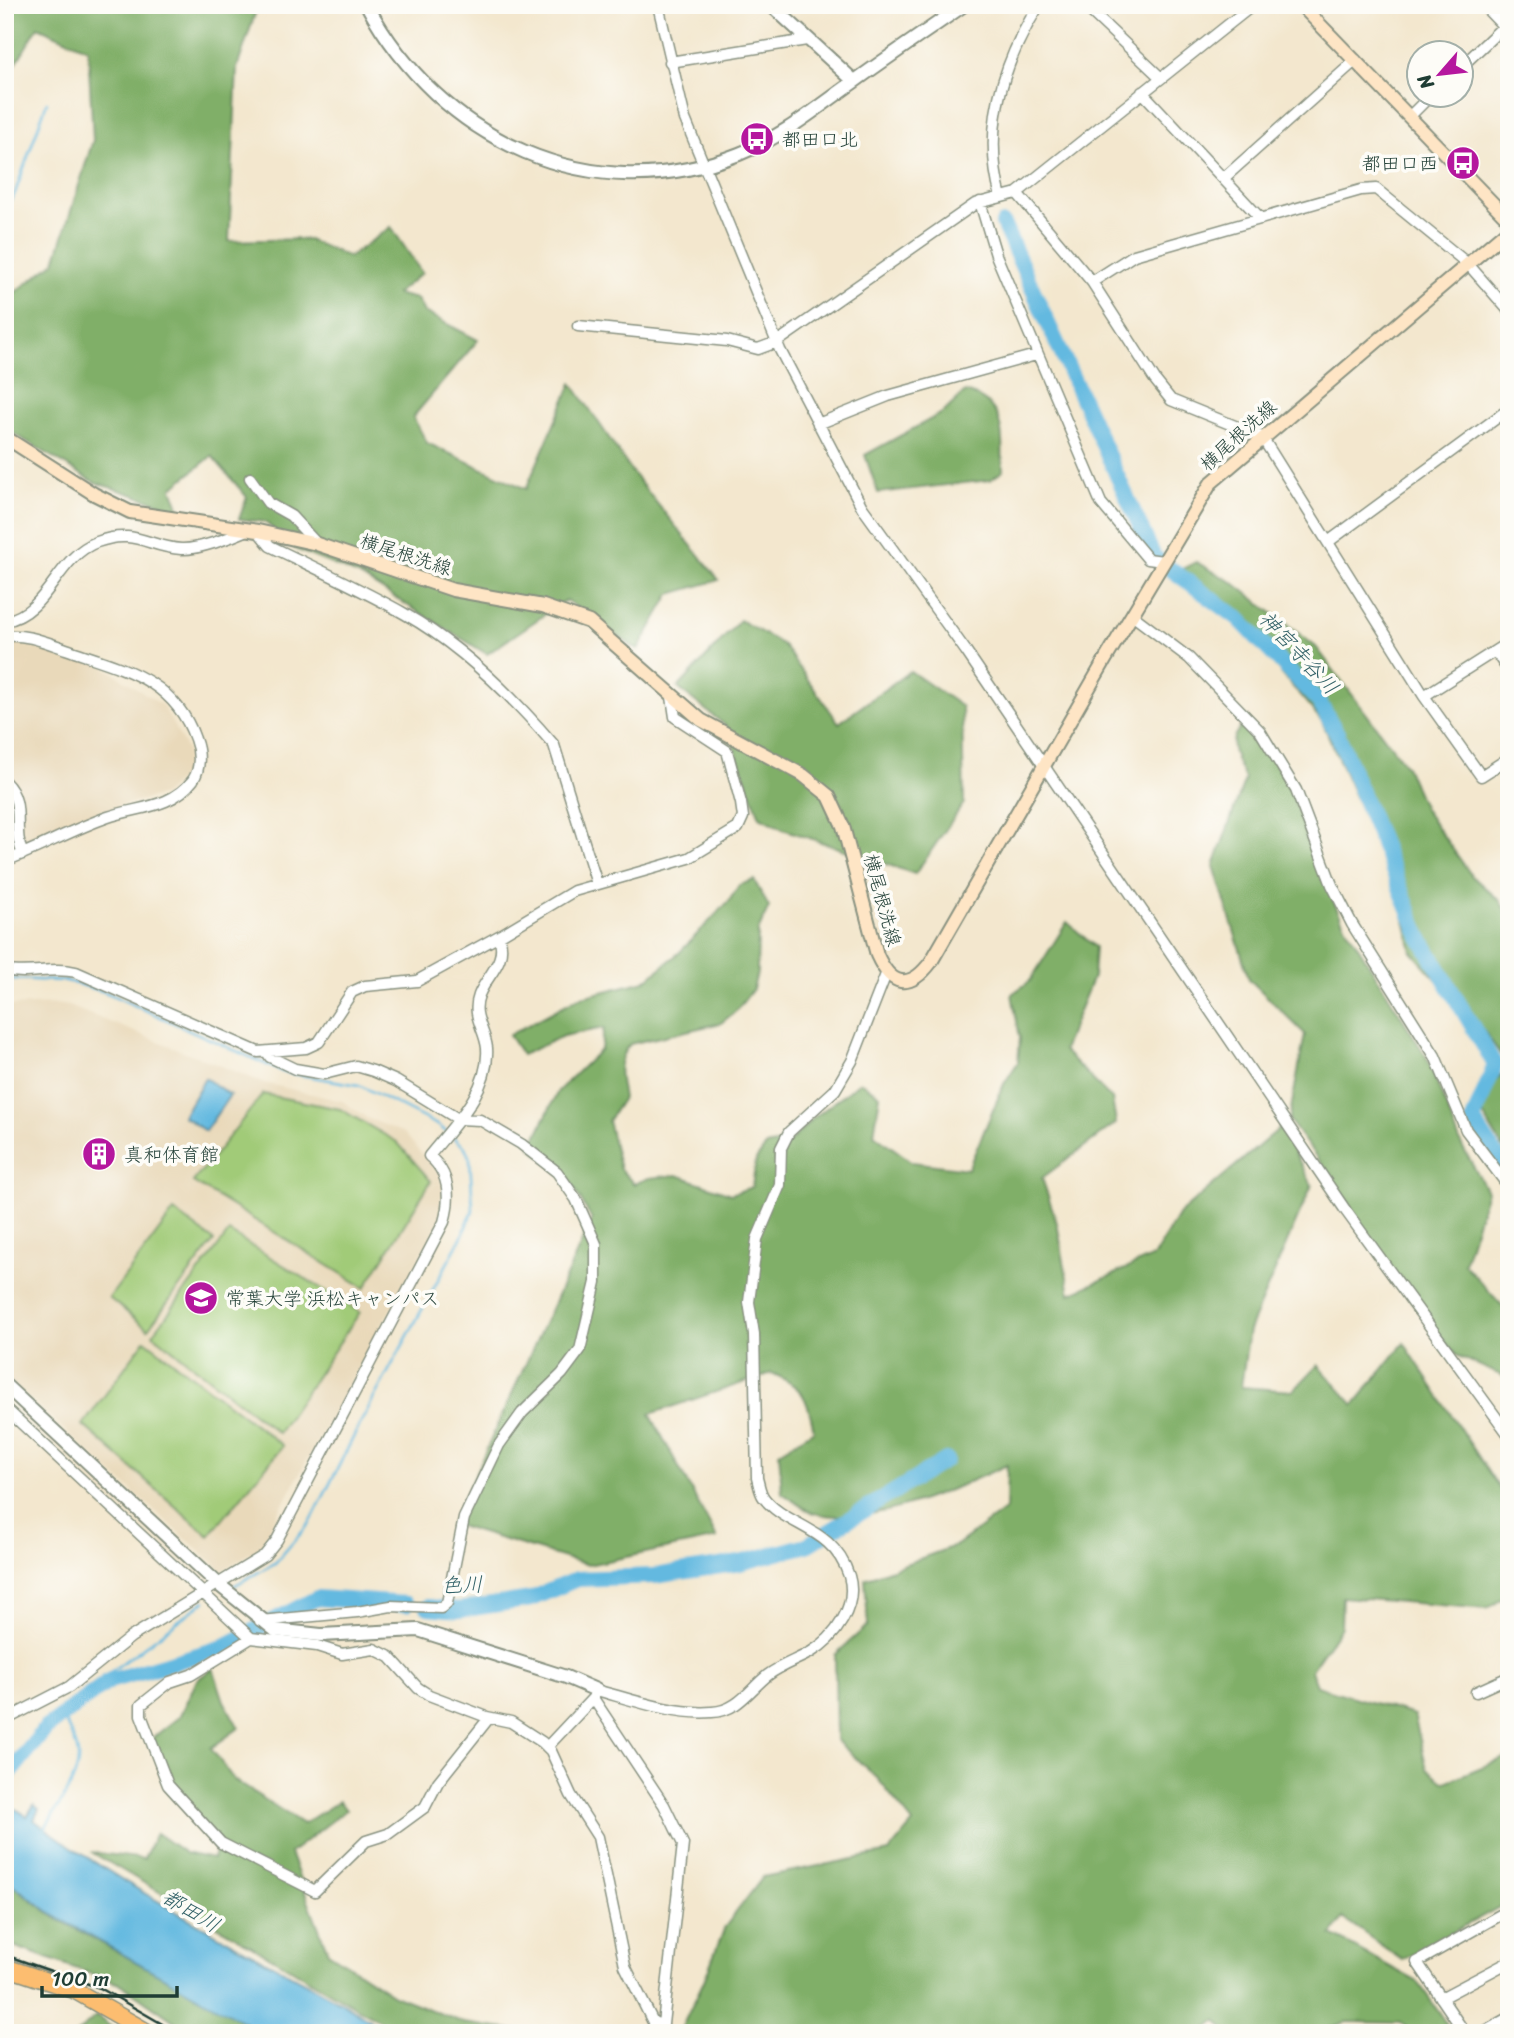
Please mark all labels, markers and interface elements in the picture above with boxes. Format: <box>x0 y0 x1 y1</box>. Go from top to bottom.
north arrow <box>1406 38 1476 108</box>
text: N <box>1407 67 1444 96</box>
bus stop icon: 都田口北 <box>738 120 776 158</box>
place label: 都田口北 <box>782 123 858 156</box>
bus stop icon: 都田口西 <box>1444 144 1482 182</box>
place label: 都田口西 <box>1362 147 1438 180</box>
street label: 横尾根洗線 <box>1192 391 1285 479</box>
street label: 横尾根洗線 <box>356 524 456 585</box>
water label: 神宮寺谷川 <box>1249 602 1349 704</box>
street label: 横尾根洗線 <box>854 850 911 950</box>
building icon: 真和体育館 <box>80 1135 118 1173</box>
place label: 真和体育館 <box>124 1138 219 1171</box>
school or university icon: 常葉大学 浜松キャンパス <box>182 1279 220 1317</box>
place label: 常葉大学 浜松キャンパス <box>226 1282 439 1315</box>
water label: 色川 <box>440 1565 484 1605</box>
water label: 都田川 <box>154 1878 228 1944</box>
scale bar <box>42 1954 177 1998</box>
text: 100 m <box>52 1960 109 1998</box>

